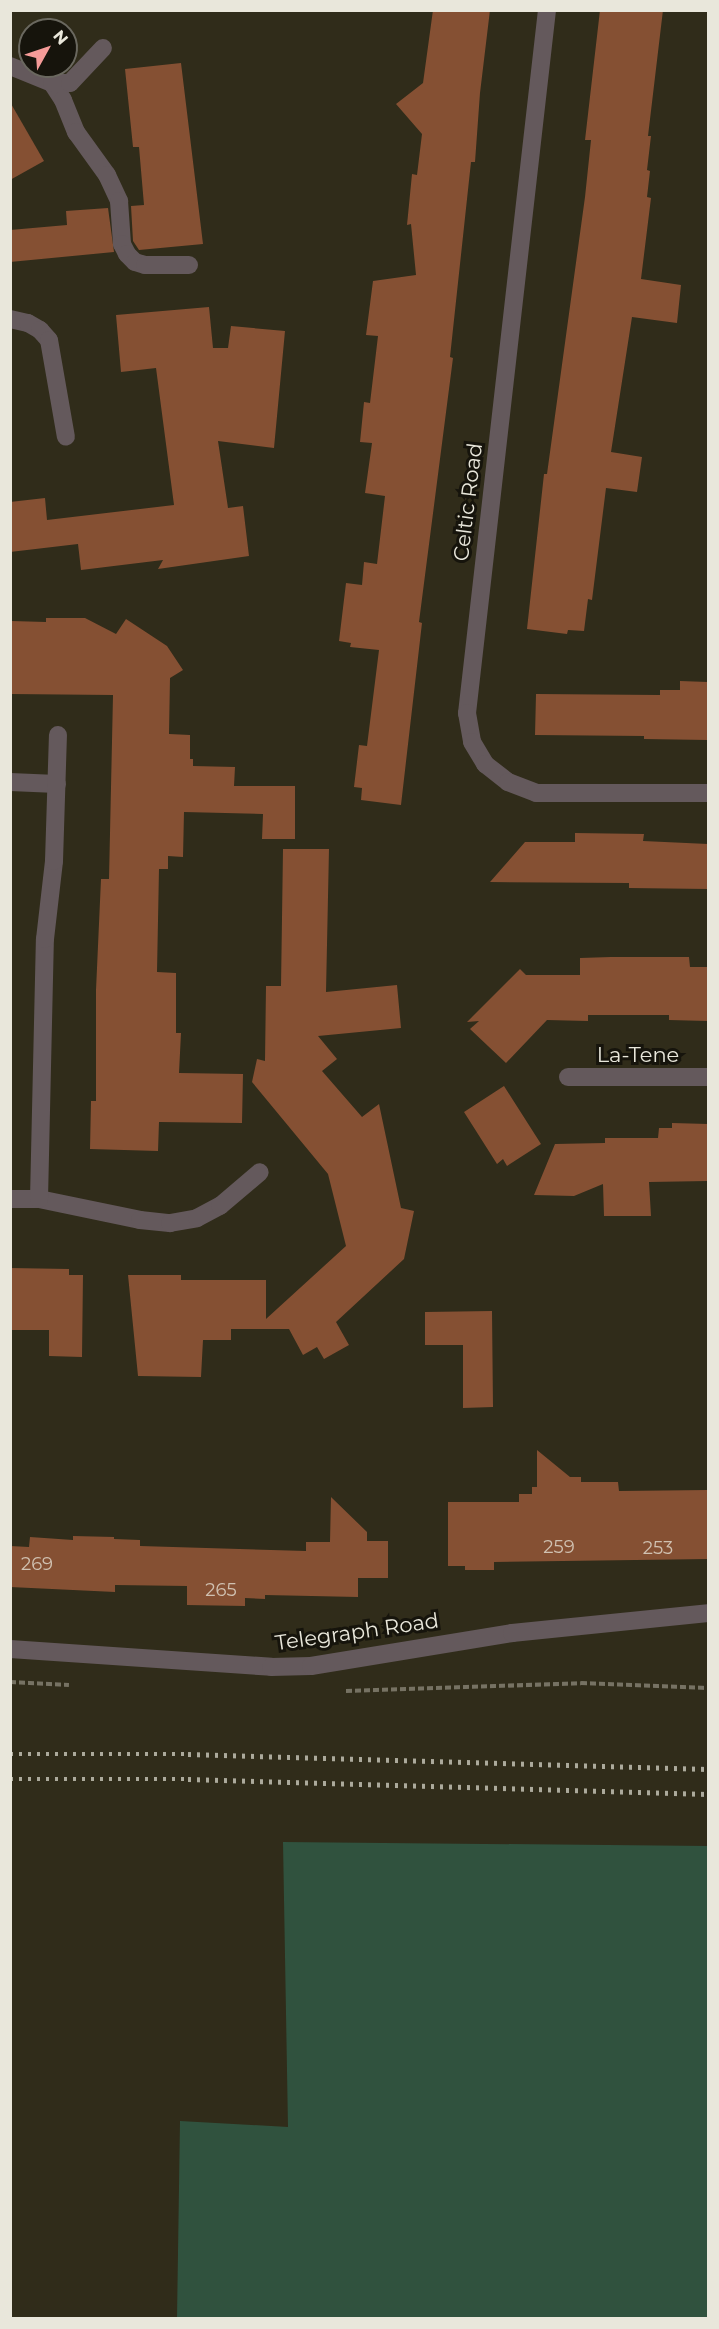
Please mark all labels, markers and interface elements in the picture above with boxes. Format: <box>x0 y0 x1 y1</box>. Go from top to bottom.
north arrow <box>18 18 78 78</box>
text: N <box>49 26 72 48</box>
street label: Celtic Road <box>448 441 488 563</box>
street label: La-Tene <box>597 1042 679 1068</box>
house number: 259 <box>543 1536 575 1558</box>
house number: 253 <box>643 1537 673 1559</box>
house number: 269 <box>21 1553 53 1575</box>
house number: 265 <box>205 1579 237 1601</box>
street label: Telegraph Road <box>273 1608 441 1656</box>

